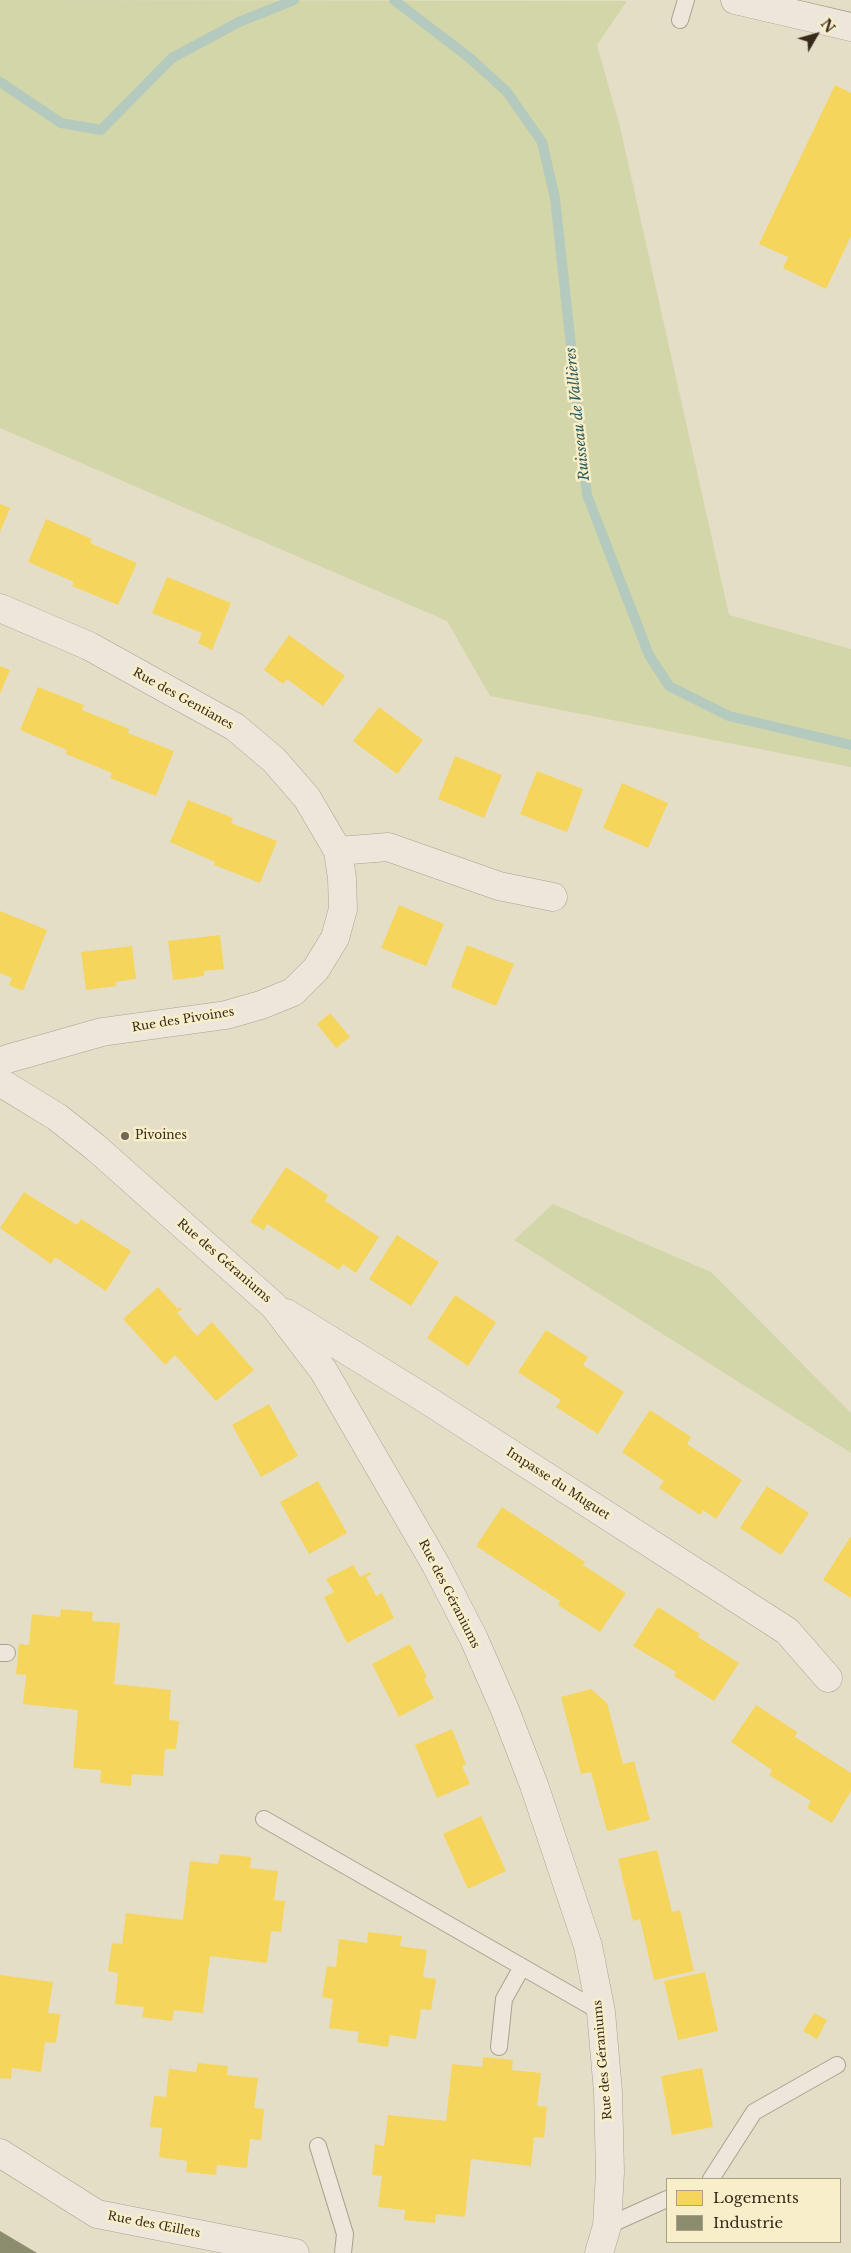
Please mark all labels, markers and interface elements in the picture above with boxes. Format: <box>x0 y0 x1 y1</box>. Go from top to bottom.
north arrow <box>791 10 841 60</box>
text: N <box>817 15 839 36</box>
water label: Ruisseau de Vallières <box>563 347 593 481</box>
street label: Rue des Gentianes <box>130 665 236 733</box>
street label: Rue des Pivoines <box>131 1005 235 1035</box>
place label: Pivoines <box>135 1129 187 1143</box>
marker: Pivoines <box>119 1130 131 1142</box>
street label: Rue des Géraniums <box>174 1216 274 1306</box>
street label: Impasse du Muguet <box>503 1445 613 1523</box>
street label: Rue des Géraniums <box>415 1537 483 1651</box>
street label: Rue des Géraniums <box>591 2000 615 2120</box>
legend <box>666 2178 841 2243</box>
text: Logements <box>713 2188 799 2207</box>
street label: Rue des Œillets <box>106 2209 202 2241</box>
text: Industrie <box>713 2213 783 2232</box>

